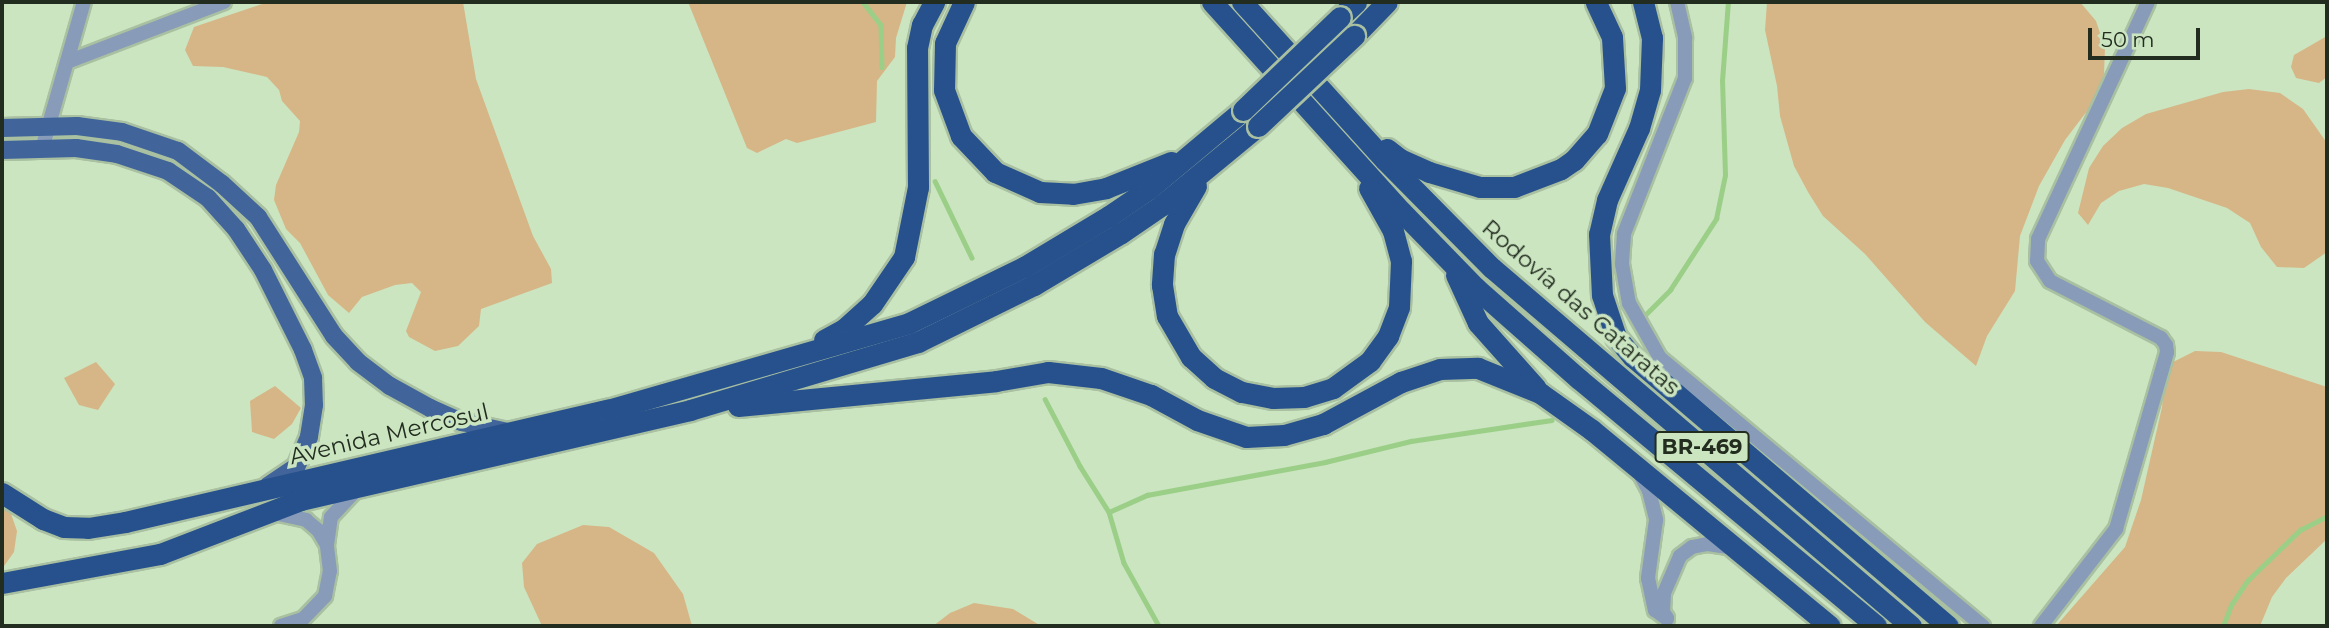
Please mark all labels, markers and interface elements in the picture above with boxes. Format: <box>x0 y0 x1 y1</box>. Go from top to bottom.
scale bar <box>2091 14 2203 58</box>
text: 50 m <box>2101 27 2155 52</box>
street label: Rodovía das Cataratas <box>1476 214 1686 400</box>
street label: Avenida Mercosul <box>287 398 491 470</box>
road number: BR-469 <box>1653 430 1751 464</box>

